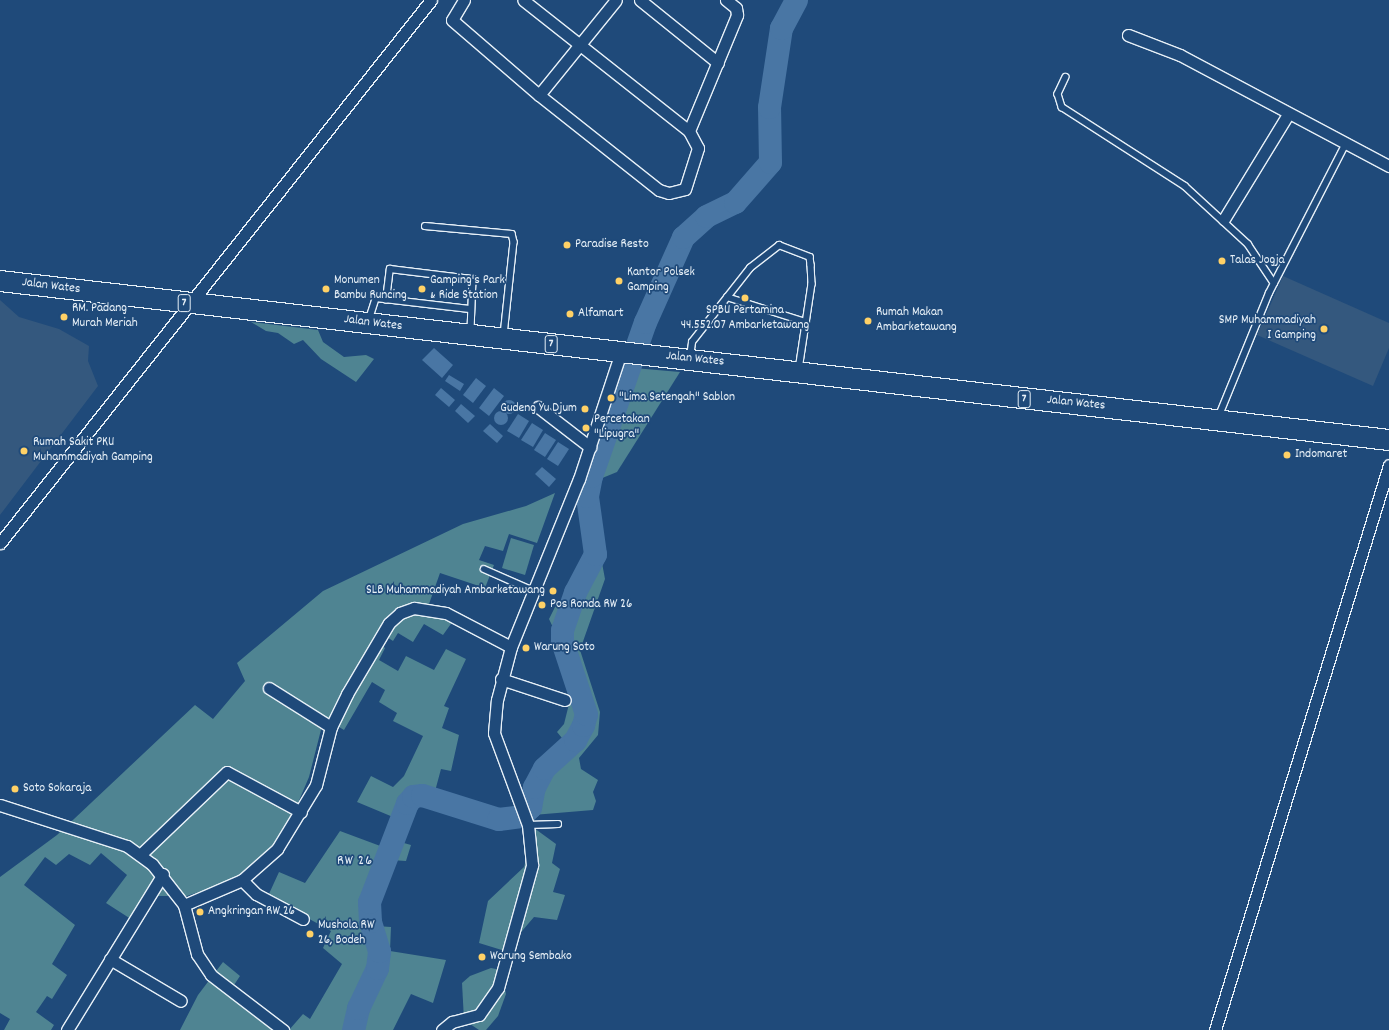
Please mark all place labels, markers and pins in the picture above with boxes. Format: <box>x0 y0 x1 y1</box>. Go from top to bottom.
place label: Paradise Resto <box>575 237 649 253</box>
marker: Paradise Resto <box>562 240 572 250</box>
place label: Talas Jogja <box>1230 253 1285 269</box>
marker: Talas Jogja <box>1217 256 1227 266</box>
place label: Kantor Polsek Gamping <box>627 266 695 297</box>
place label: Monumen Bambu Runcing <box>334 274 407 305</box>
place label: Gamping's Park & Ride Station <box>430 274 505 305</box>
marker: Kantor Polsek Gamping <box>614 276 624 286</box>
marker: Monumen Bambu Runcing <box>321 284 331 294</box>
marker: Gamping's Park & Ride Station <box>417 284 427 294</box>
marker: SPBU Pertamina 44.552.07 Ambarketawang <box>740 293 750 303</box>
place label: RM. Padang Murah Meriah <box>72 302 138 333</box>
place label: SPBU Pertamina 44.552.07 Ambarketawang <box>681 304 809 335</box>
place label: Alfamart <box>578 306 624 322</box>
place label: Rumah Makan Ambarketawang <box>876 306 957 337</box>
marker: Alfamart <box>565 309 575 319</box>
marker: RM. Padang Murah Meriah <box>59 312 69 322</box>
place label: SMP Muhammadiyah I Gamping <box>1219 314 1316 345</box>
marker: Rumah Makan Ambarketawang <box>863 316 873 326</box>
marker: SMP Muhammadiyah I Gamping <box>1319 324 1329 334</box>
place label: "Lima Setengah" Sablon <box>619 390 735 406</box>
marker: "Lima Setengah" Sablon <box>606 393 616 403</box>
place label: Gudeng Yu Djum <box>500 401 577 417</box>
marker: Gudeng Yu Djum <box>580 404 590 414</box>
place label: Percetakan "Lipugra" <box>594 413 650 444</box>
marker: Percetakan "Lipugra" <box>581 423 591 433</box>
place label: Rumah Sakit PKU Muhammadiyah Gamping <box>33 436 153 467</box>
marker: Rumah Sakit PKU Muhammadiyah Gamping <box>18 445 30 457</box>
place label: Indomaret <box>1295 447 1347 463</box>
marker: Indomaret <box>1282 450 1292 460</box>
place label: SLB Muhammadiyah Ambarketawang <box>366 583 545 599</box>
marker: SLB Muhammadiyah Ambarketawang <box>548 586 558 596</box>
place label: Pos Ronda RW 26 <box>550 597 632 613</box>
marker: Pos Ronda RW 26 <box>537 600 547 610</box>
place label: Warung Soto <box>534 640 595 656</box>
marker: Warung Soto <box>521 643 531 653</box>
place label: Soto Sokaraja <box>23 781 91 797</box>
marker: Soto Sokaraja <box>10 784 20 794</box>
place label: Angkringan RW 26 <box>208 904 295 920</box>
marker: Angkringan RW 26 <box>195 907 205 917</box>
place label: Mushola RW 26, Bodeh <box>318 919 374 950</box>
marker: Mushola RW 26, Bodeh <box>305 929 315 939</box>
place label: Warung Sembako <box>490 949 572 965</box>
marker: Warung Sembako <box>477 952 487 962</box>

